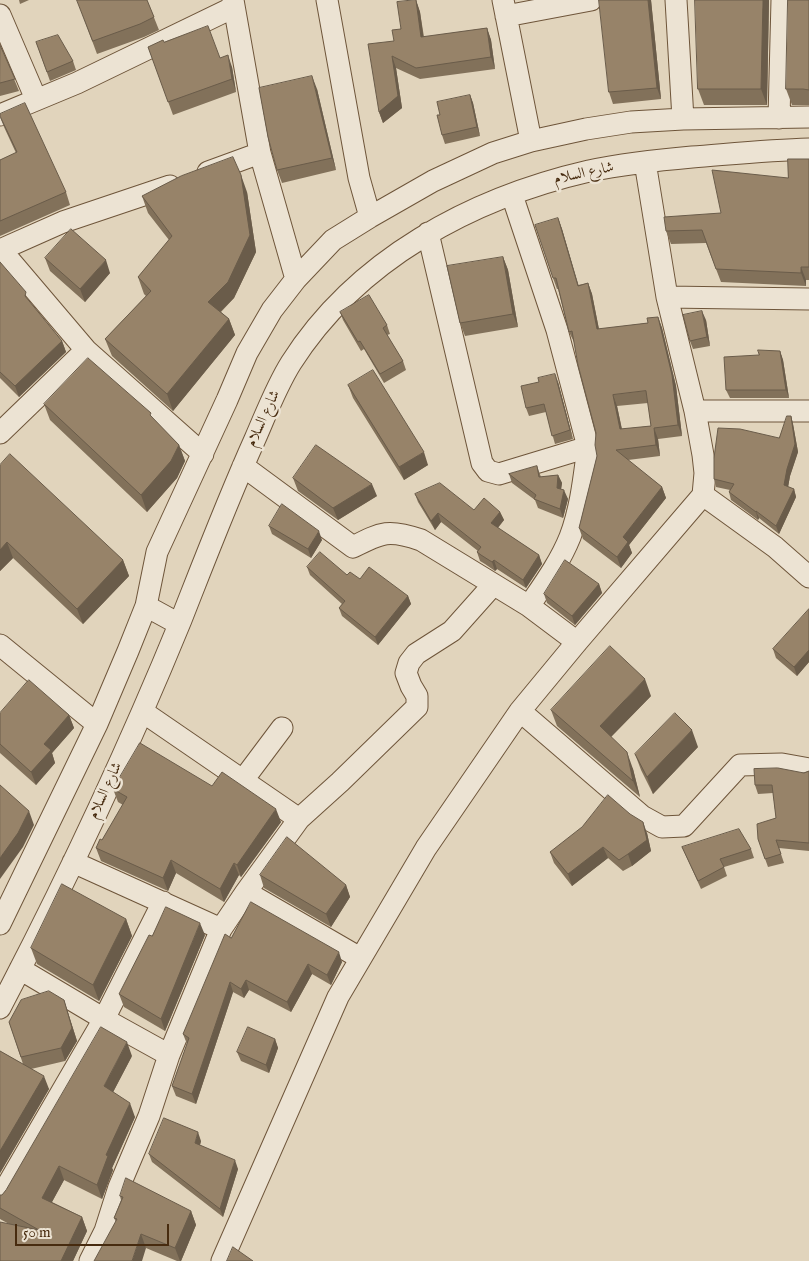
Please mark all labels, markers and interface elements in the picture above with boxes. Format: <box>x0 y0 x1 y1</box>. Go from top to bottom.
street label: شارع السلام <box>552 159 616 189</box>
street label: شارع السلام <box>243 388 285 450</box>
street label: شارع السلام <box>85 760 127 822</box>
scale bar <box>18 1214 171 1246</box>
text: 50 m <box>23 1223 51 1242</box>

